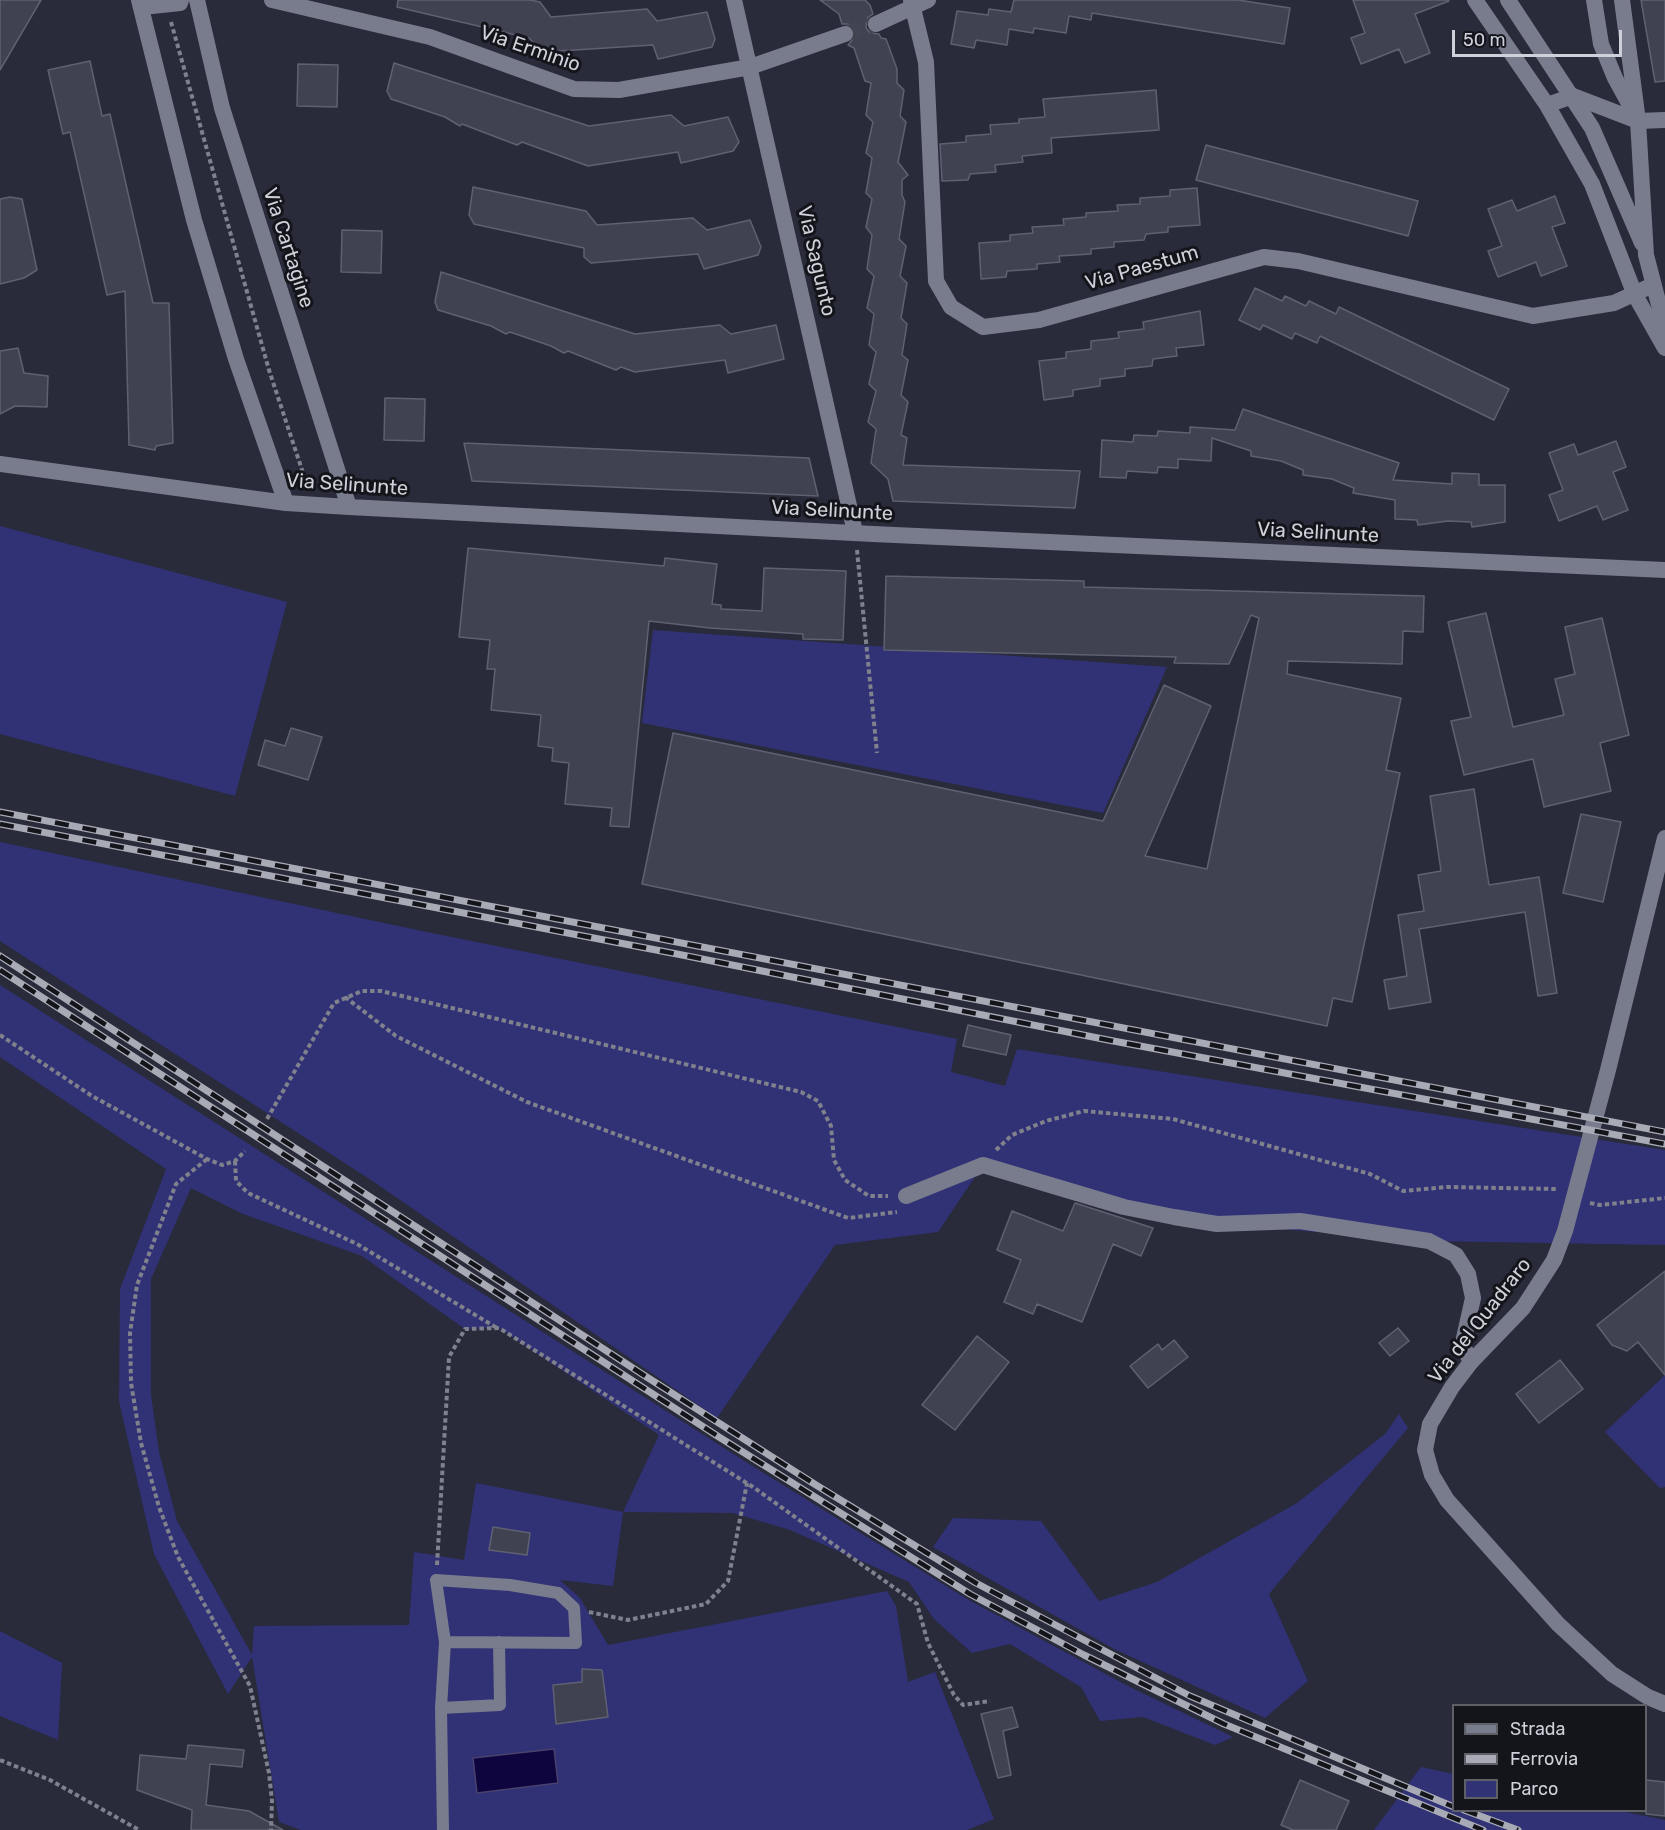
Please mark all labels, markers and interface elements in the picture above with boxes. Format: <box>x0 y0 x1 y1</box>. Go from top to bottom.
scale bar <box>1455 18 1624 56</box>
street label: Via Erminio <box>477 21 583 77</box>
text: 50 m <box>1463 29 1506 51</box>
street label: Via Cartagine <box>257 185 319 311</box>
street label: Via Sagunto <box>792 203 840 319</box>
street label: Via Paestum <box>1083 240 1201 296</box>
street label: Via Selinunte <box>285 469 409 501</box>
street label: Via Selinunte <box>770 496 894 526</box>
street label: Via Selinunte <box>1256 518 1380 548</box>
street label: Via del Quadraro <box>1424 1254 1536 1388</box>
legend <box>1452 1704 1647 1812</box>
text: Strada <box>1510 1718 1566 1740</box>
text: Ferrovia <box>1510 1748 1578 1770</box>
text: Parco <box>1510 1778 1558 1800</box>

